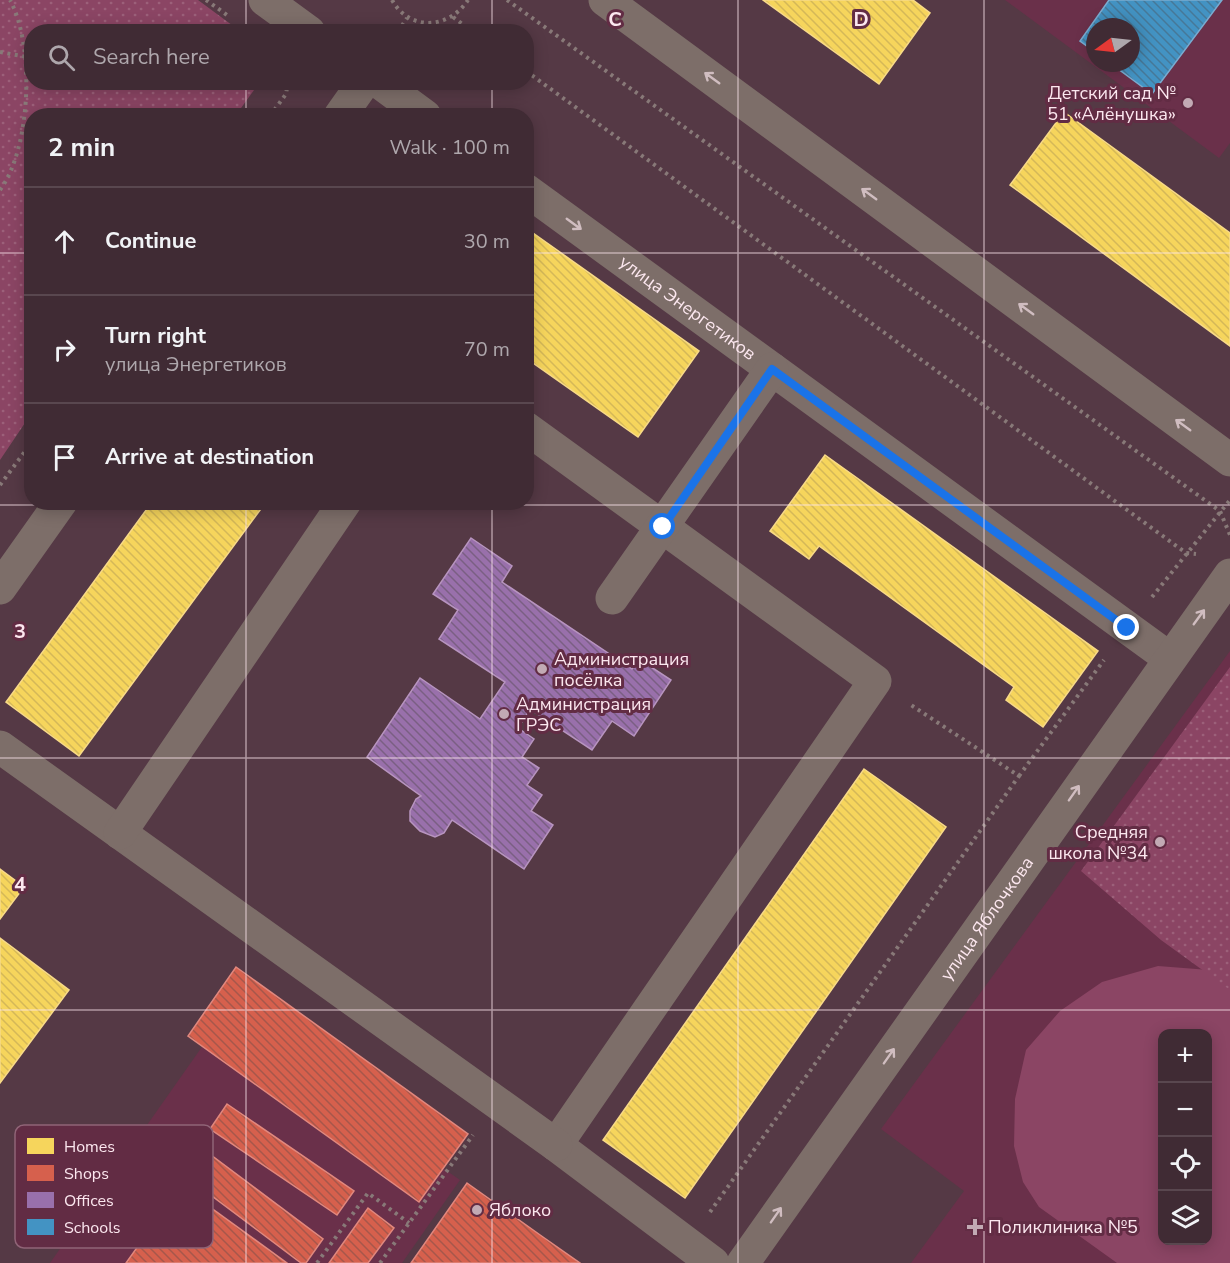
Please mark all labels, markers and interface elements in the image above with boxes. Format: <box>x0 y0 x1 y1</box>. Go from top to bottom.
text: C <box>608 6 622 33</box>
text: D <box>853 6 869 33</box>
north arrow <box>1086 18 1140 72</box>
search box <box>24 24 534 90</box>
icon: search <box>45 41 78 74</box>
text: Search here <box>93 42 210 72</box>
one-way arrow <box>704 72 720 85</box>
place label: Детский сад № 51 «Алёнушка» <box>1047 81 1176 126</box>
marker: Детский сад № 51 «Алёнушка» <box>1181 96 1195 110</box>
text: 2 min <box>48 130 115 165</box>
text: Walk · 100 m <box>390 134 510 161</box>
one-way arrow <box>861 188 877 200</box>
one-way arrow <box>565 218 581 231</box>
icon: ahead <box>48 225 81 258</box>
text: Continue <box>105 226 196 256</box>
text: 30 m <box>464 228 510 255</box>
street label: улица Энергетиков <box>614 250 761 366</box>
one-way arrow <box>1018 303 1034 316</box>
text: Turn right <box>105 321 206 351</box>
icon: right <box>48 333 81 366</box>
text: 70 m <box>464 336 510 363</box>
text: улица Энергетиков <box>105 351 287 378</box>
one-way arrow <box>1175 419 1191 431</box>
icon: arrive <box>48 441 81 474</box>
text: Arrive at destination <box>105 442 314 472</box>
route start <box>649 513 675 539</box>
one-way arrow <box>1193 609 1206 625</box>
route end <box>1113 614 1139 640</box>
text: 3 <box>14 618 26 645</box>
place label: Администрация посёлка <box>554 647 689 692</box>
marker: Администрация посёлка <box>535 662 549 676</box>
place label: Администрация ГРЭС <box>516 692 651 737</box>
marker: Администрация ГРЭС <box>497 707 511 721</box>
one-way arrow <box>1068 786 1080 802</box>
place label: Средняя школа №34 <box>1048 820 1148 865</box>
marker: Средняя школа №34 <box>1153 835 1167 849</box>
street label: улица Яблочкова <box>935 852 1039 985</box>
text: 4 <box>14 871 26 898</box>
map controls <box>1158 1029 1212 1245</box>
button: + <box>1158 1029 1212 1083</box>
one-way arrow <box>883 1048 895 1064</box>
button: − <box>1158 1083 1212 1137</box>
legend <box>15 1125 213 1248</box>
text: Homes <box>64 1136 115 1158</box>
button: locate <box>1158 1137 1212 1191</box>
text: Shops <box>64 1163 109 1185</box>
text: Offices <box>64 1190 114 1212</box>
button: layers <box>1158 1191 1212 1245</box>
place label: Яблоко <box>489 1198 551 1222</box>
marker: Яблоко <box>470 1203 484 1217</box>
one-way arrow <box>770 1208 783 1224</box>
place label: Поликлиника №5 <box>988 1215 1138 1239</box>
text: Schools <box>64 1217 120 1239</box>
marker: Поликлиника №5 <box>966 1218 984 1236</box>

